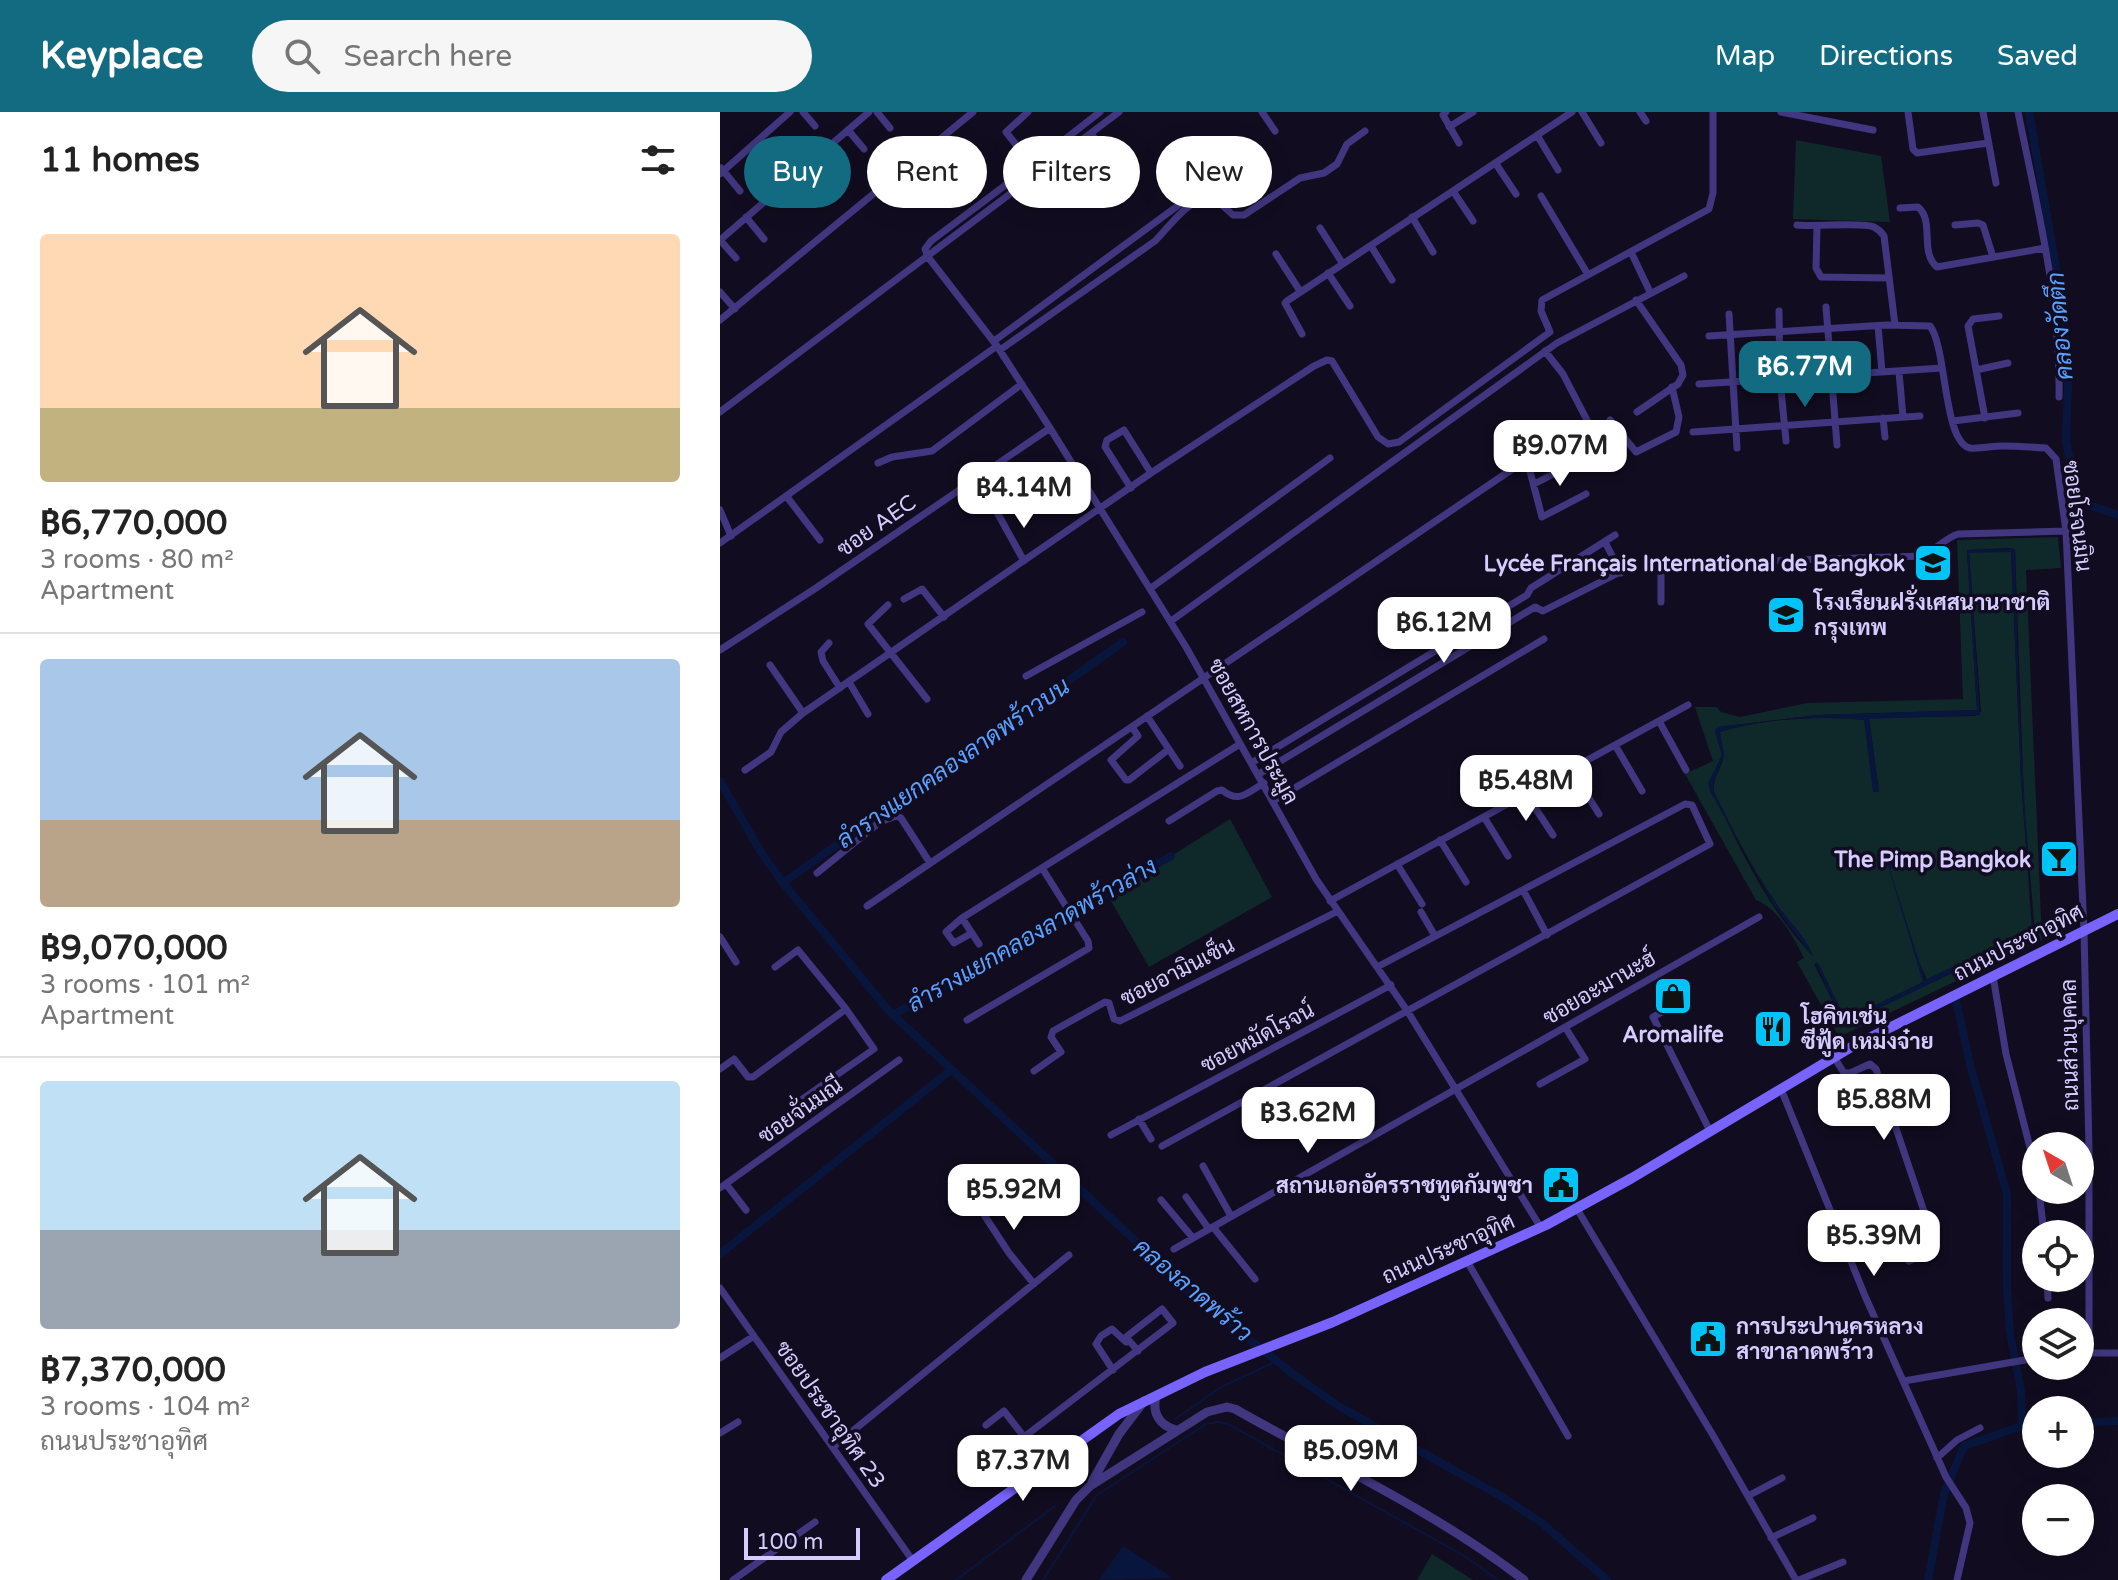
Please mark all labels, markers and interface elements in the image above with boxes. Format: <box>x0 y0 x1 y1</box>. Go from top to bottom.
search box <box>252 20 812 92</box>
text: Keyplace <box>40 33 204 79</box>
icon: search <box>280 34 324 78</box>
text: Search here <box>344 38 512 75</box>
text: Map <box>1715 39 1775 73</box>
text: Directions <box>1819 39 1953 73</box>
text: Saved <box>1997 39 2078 73</box>
chip: Buy <box>744 136 851 208</box>
chip: Rent <box>867 136 987 208</box>
chip: Filters <box>1003 136 1140 208</box>
chip: New <box>1156 136 1272 208</box>
icon: filters <box>636 138 680 182</box>
text: 11 homes <box>40 140 200 181</box>
water label: คลองวัดตึก <box>2041 271 2080 381</box>
icon: home <box>288 286 432 430</box>
pin: ฿6.77M <box>1740 341 1870 409</box>
text: ฿6.77M <box>1757 351 1853 382</box>
pin: ฿9.07M <box>1495 420 1625 488</box>
text: ฿9.07M <box>1512 430 1608 461</box>
street label: ซอยโรจนมิน <box>2057 459 2099 573</box>
pin: ฿4.14M <box>959 462 1089 530</box>
text: ฿4.14M <box>976 472 1072 503</box>
street label: ซอย AEC <box>832 489 921 562</box>
text: ฿6,770,000 <box>40 503 227 544</box>
school or university icon: Lycée Français International de Bangkok <box>1912 542 1954 584</box>
text: 3 rooms · 80 m² <box>40 544 234 575</box>
place label: Lycée Français International de Bangkok <box>1483 551 1905 577</box>
text: Apartment <box>40 575 174 606</box>
place label: โรงเรียนฝรั่งเศสนานาชาติ กรุงเทพ <box>1812 584 2050 643</box>
school or university icon: โรงเรียนฝรั่งเศสนานาชาติ กรุงเทพ <box>1765 594 1807 636</box>
pin: ฿6.12M <box>1379 597 1509 665</box>
text: ฿6.12M <box>1396 607 1492 638</box>
street label: ซอยสหการประมูล <box>1201 654 1304 810</box>
water label: ลำรางแยกคลองลาดพร้าวบน <box>831 672 1075 855</box>
icon: home <box>288 711 432 855</box>
pin: ฿5.48M <box>1461 755 1591 823</box>
text: ฿5.48M <box>1478 765 1574 796</box>
bar icon: The Pimp Bangkok <box>2038 838 2080 880</box>
place label: The Pimp Bangkok <box>1833 847 2031 873</box>
water label: ลำรางแยกคลองลาดพร้าวล่าง <box>902 852 1162 1019</box>
street label: ถนนประชาอุทิศ <box>1949 898 2089 989</box>
text: ฿9,070,000 <box>40 928 228 969</box>
street label: ซอยอามินเซ็น <box>1115 929 1239 1012</box>
street label: ซอยอะมานะฮ์ <box>1537 943 1661 1031</box>
text: 3 rooms · 101 m² <box>40 969 250 1000</box>
shop icon: Aromalife <box>1652 975 1694 1017</box>
street label: ถนนส่วนบุคคล <box>2056 979 2086 1111</box>
street label: ซอยหมัดโรจน์ <box>1195 995 1319 1079</box>
text: Apartment <box>40 1000 174 1031</box>
place label: โฮคิทเช่น ซีฟู้ด เหม่งจ๋าย <box>1799 1002 1934 1057</box>
restaurant icon: โฮคิทเช่น ซีฟู้ด เหม่งจ๋าย <box>1752 1008 1794 1050</box>
place label: Aromalife <box>1622 1022 1724 1048</box>
street label: ซอยจั่นมณี <box>750 1067 848 1149</box>
pin: ฿5.88M <box>1819 1074 1949 1142</box>
text: ฿5.88M <box>1836 1084 1932 1115</box>
pin: ฿3.62M <box>1243 1087 1373 1155</box>
text: ฿3.62M <box>1260 1097 1356 1128</box>
north arrow <box>2022 1132 2094 1204</box>
map controls <box>2022 1132 2094 1556</box>
icon: home <box>288 1133 432 1277</box>
pin: ฿5.92M <box>949 1164 1079 1232</box>
public building icon: สถานเอกอัครราชทูตกัมพูชา <box>1540 1164 1582 1206</box>
place label: สถานเอกอัครราชทูตกัมพูชา <box>1276 1172 1533 1201</box>
text: ฿5.92M <box>966 1174 1062 1205</box>
street label: ถนนประชาอุทิศ <box>1378 1207 1519 1292</box>
pin: ฿5.39M <box>1809 1210 1939 1278</box>
text: ฿5.39M <box>1826 1220 1922 1251</box>
button: locate <box>2022 1220 2094 1292</box>
water label: คลองลาดพร้าว <box>1127 1232 1258 1348</box>
button: layers <box>2022 1308 2094 1380</box>
place label: การประปานครหลวง สาขาลาดพร้าว <box>1736 1314 1924 1365</box>
public building icon: การประปานครหลวง สาขาลาดพร้าว <box>1687 1318 1729 1360</box>
street label: ซอยประชาอุทิศ 23 <box>768 1335 892 1494</box>
text: ฿7,370,000 <box>40 1350 226 1391</box>
text: 3 rooms · 104 m² <box>40 1391 250 1422</box>
button: + <box>2022 1396 2094 1468</box>
pin: ฿5.09M <box>1286 1425 1416 1493</box>
text: ถนนประชาอุทิศ <box>40 1426 208 1457</box>
pin: ฿7.37M <box>958 1435 1088 1503</box>
text: ฿5.09M <box>1303 1435 1399 1466</box>
text: ฿7.37M <box>975 1445 1071 1476</box>
button: − <box>2022 1484 2094 1556</box>
scale bar <box>744 1524 860 1560</box>
text: 100 m <box>756 1529 823 1555</box>

